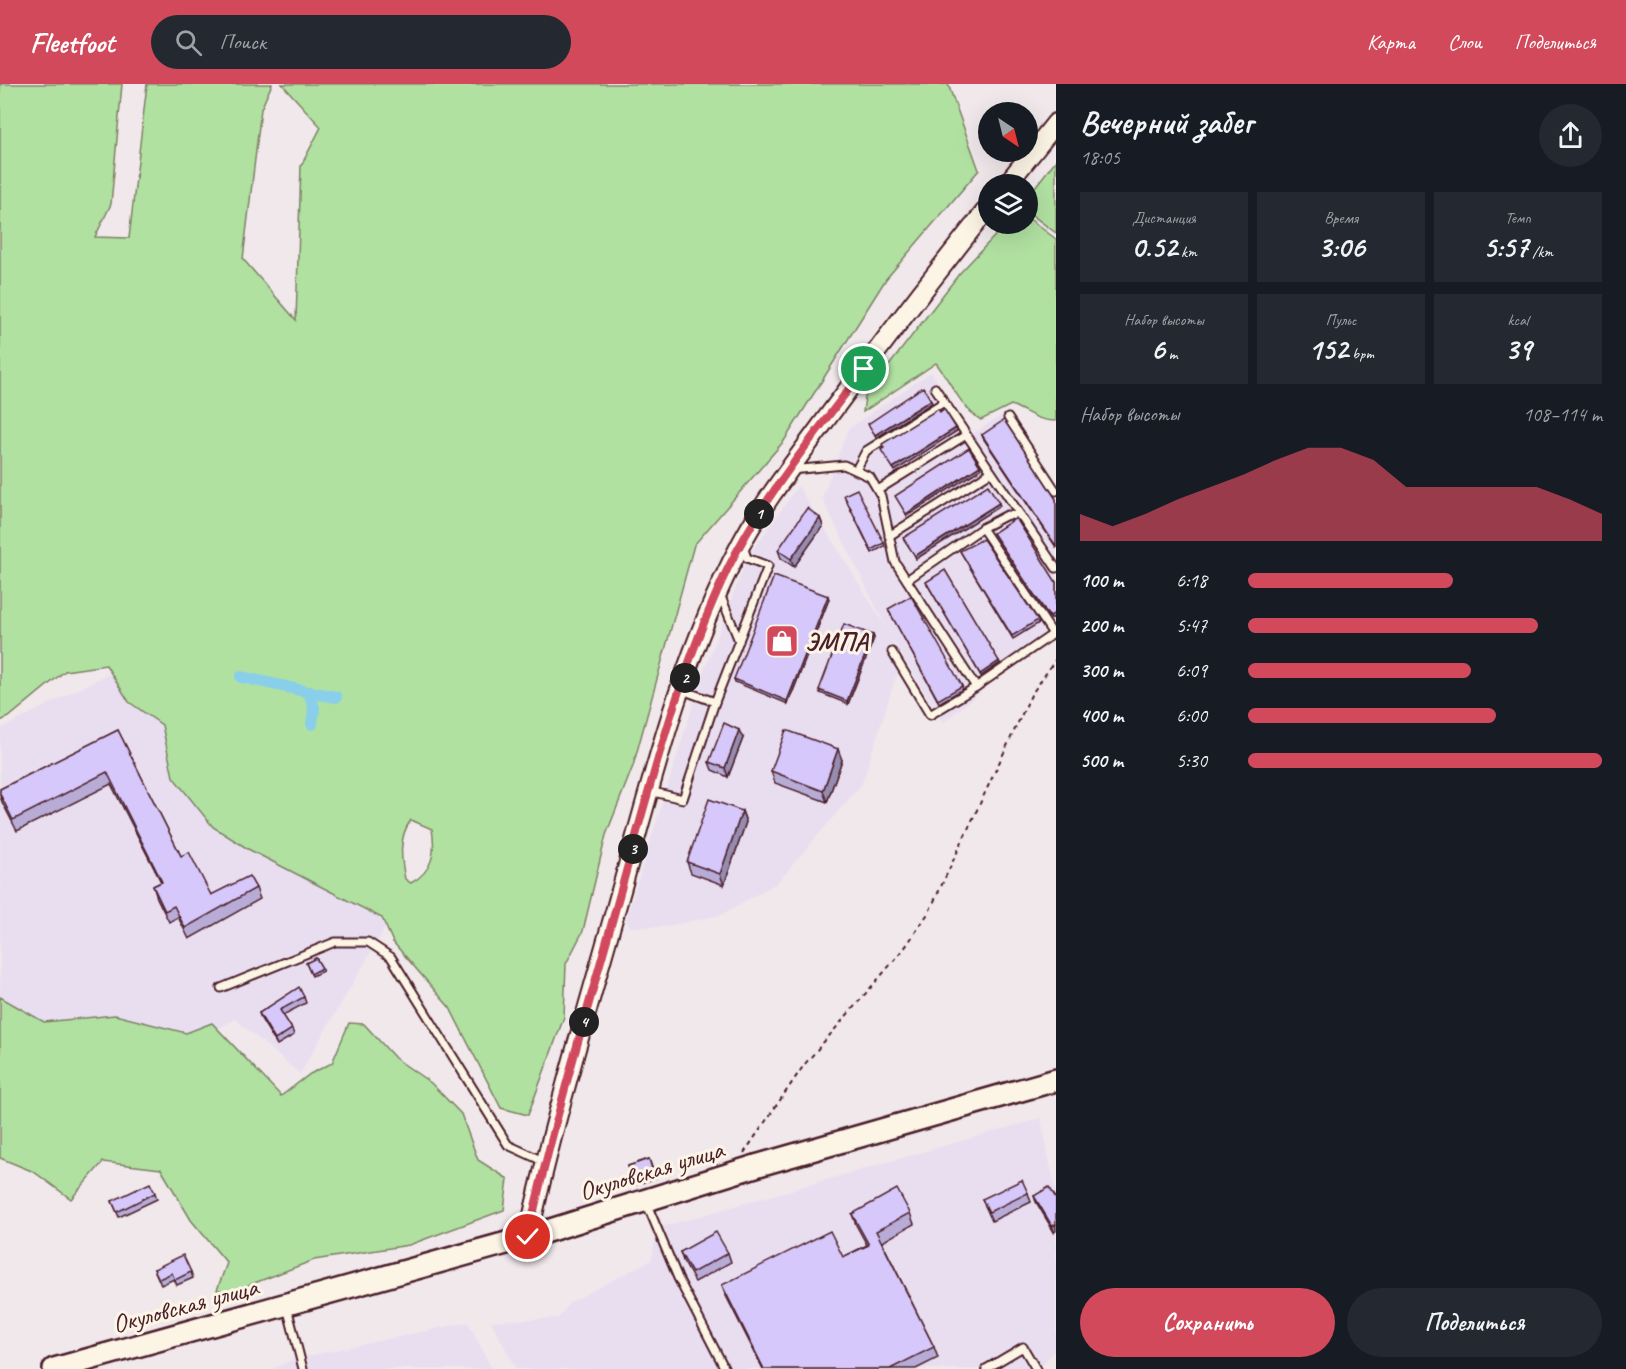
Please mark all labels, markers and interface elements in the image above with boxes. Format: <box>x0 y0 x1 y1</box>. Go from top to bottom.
search box <box>151 15 571 69</box>
text: Fleetfoot <box>30 25 115 60</box>
icon: search <box>172 26 205 59</box>
text: Поиск <box>220 28 266 56</box>
text: Карта <box>1367 29 1415 55</box>
text: Слои <box>1448 29 1482 55</box>
text: Поделиться <box>1515 29 1596 55</box>
text: Вечерний забег <box>1080 101 1253 143</box>
north arrow <box>978 102 1038 162</box>
map controls <box>978 102 1038 234</box>
button: share <box>1539 104 1602 167</box>
text: 18:05 <box>1080 145 1120 170</box>
button: layers <box>978 174 1038 234</box>
text: Дистанция <box>1132 208 1196 228</box>
text: Время <box>1324 208 1358 228</box>
text: Темп <box>1505 208 1531 228</box>
text: 0.52 <box>1131 228 1177 266</box>
text: 3:06 <box>1317 228 1365 266</box>
text: 5:57 <box>1483 228 1528 266</box>
text: km <box>1177 242 1197 262</box>
text: /km <box>1528 242 1553 262</box>
text: Набор высоты <box>1124 310 1204 330</box>
text: Пульс <box>1326 310 1356 330</box>
text: kcal <box>1507 310 1529 330</box>
text: 6 <box>1151 330 1165 368</box>
text: 152 <box>1308 330 1348 368</box>
text: 39 <box>1505 330 1531 368</box>
pin <box>838 343 889 394</box>
text: m <box>1165 344 1177 364</box>
text: bpm <box>1348 344 1374 364</box>
icon: arrive <box>847 352 880 385</box>
text: Набор высоты <box>1080 402 1179 427</box>
text: 108–114 m <box>1523 402 1602 427</box>
pin: 1 <box>744 499 774 529</box>
text: 1 <box>755 504 763 524</box>
text: 100 m <box>1080 568 1123 593</box>
text: 6:18 <box>1176 568 1207 593</box>
text: 200 m <box>1080 613 1123 638</box>
text: 5:47 <box>1176 613 1207 638</box>
shop icon: ЭМПА <box>764 623 800 659</box>
place label: ЭМПА <box>805 625 869 658</box>
text: 300 m <box>1080 658 1123 683</box>
text: 6:09 <box>1176 658 1207 683</box>
pin: 2 <box>670 663 700 693</box>
text: 2 <box>681 668 689 688</box>
text: 400 m <box>1080 703 1123 728</box>
text: 6:00 <box>1176 703 1207 728</box>
text: 500 m <box>1080 748 1123 773</box>
text: 5:30 <box>1176 748 1207 773</box>
pin: 3 <box>618 834 648 864</box>
text: 3 <box>629 839 637 859</box>
pin: 4 <box>569 1007 599 1037</box>
text: 4 <box>580 1012 588 1032</box>
street label: Окуловская улица <box>575 1132 729 1208</box>
pin <box>502 1211 553 1262</box>
icon: check <box>511 1220 544 1253</box>
street label: Окуловская улица <box>109 1270 263 1341</box>
button: Сохранить <box>1080 1288 1335 1357</box>
button: Поделиться <box>1347 1288 1602 1357</box>

